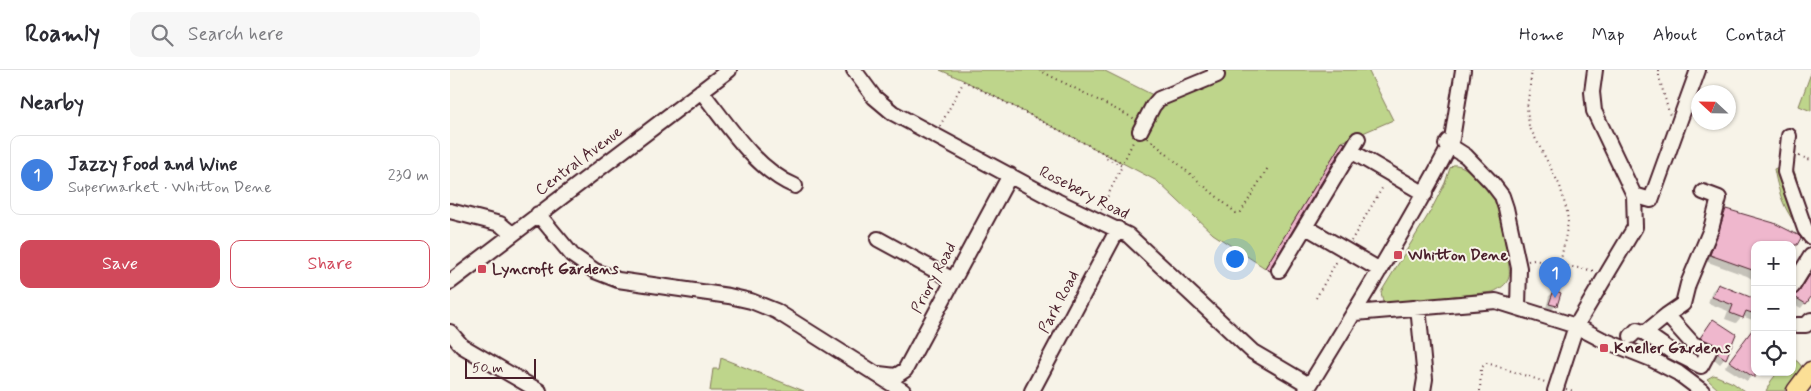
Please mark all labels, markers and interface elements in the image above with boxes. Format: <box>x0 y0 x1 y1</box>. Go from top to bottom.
search box <box>130 12 480 57</box>
text: Roamly <box>25 19 100 50</box>
icon: search <box>148 21 176 49</box>
text: Search here <box>188 22 284 47</box>
text: Home <box>1519 23 1564 47</box>
text: Map <box>1592 23 1625 47</box>
text: About <box>1653 23 1697 47</box>
text: Contact <box>1725 23 1786 47</box>
north arrow <box>1691 85 1736 130</box>
text: Nearby <box>20 89 84 117</box>
street label: Central Avenue <box>531 121 627 201</box>
text: Jazzy Food and Wine <box>68 152 238 177</box>
street label: Rosebery Road <box>1035 161 1133 225</box>
text: 1 <box>33 165 41 186</box>
text: 230 m <box>388 165 429 186</box>
text: Supermarket · Whitton Dene <box>68 177 272 198</box>
street label: Priory Road <box>907 239 961 317</box>
button: Save <box>20 240 220 288</box>
button: Share <box>230 240 430 288</box>
map controls <box>1751 241 1796 376</box>
button: + <box>1751 241 1796 286</box>
place label: Whitton Dene <box>1407 245 1509 266</box>
your location <box>1222 246 1248 272</box>
marker: Whitton Dene <box>1392 249 1404 261</box>
pin: 1 <box>1539 257 1571 298</box>
place label: Lyncroft Gardens <box>492 259 620 280</box>
marker: Lyncroft Gardens <box>476 263 488 275</box>
street label: Park Road <box>1034 267 1084 337</box>
button: − <box>1751 286 1796 331</box>
button: locate <box>1751 331 1796 376</box>
place label: Kneller Gardens <box>1614 338 1731 359</box>
marker: Kneller Gardens <box>1598 342 1610 354</box>
scale bar <box>465 356 536 379</box>
text: 50 m <box>472 359 503 377</box>

